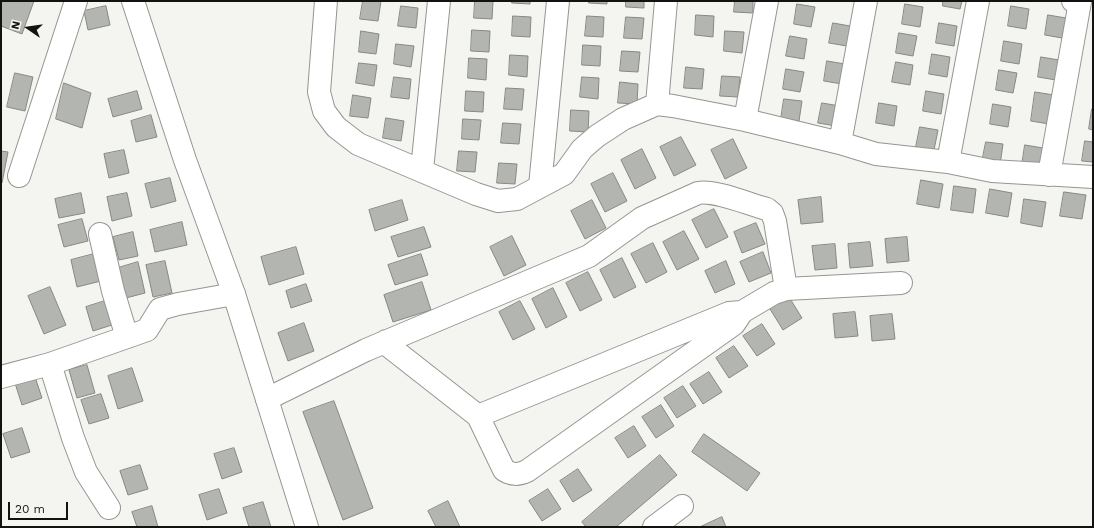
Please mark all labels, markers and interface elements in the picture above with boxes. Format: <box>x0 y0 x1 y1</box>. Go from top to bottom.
north arrow <box>8 8 48 48</box>
text: N <box>9 20 23 31</box>
scale bar <box>10 494 70 520</box>
text: 20 m <box>15 502 45 516</box>

